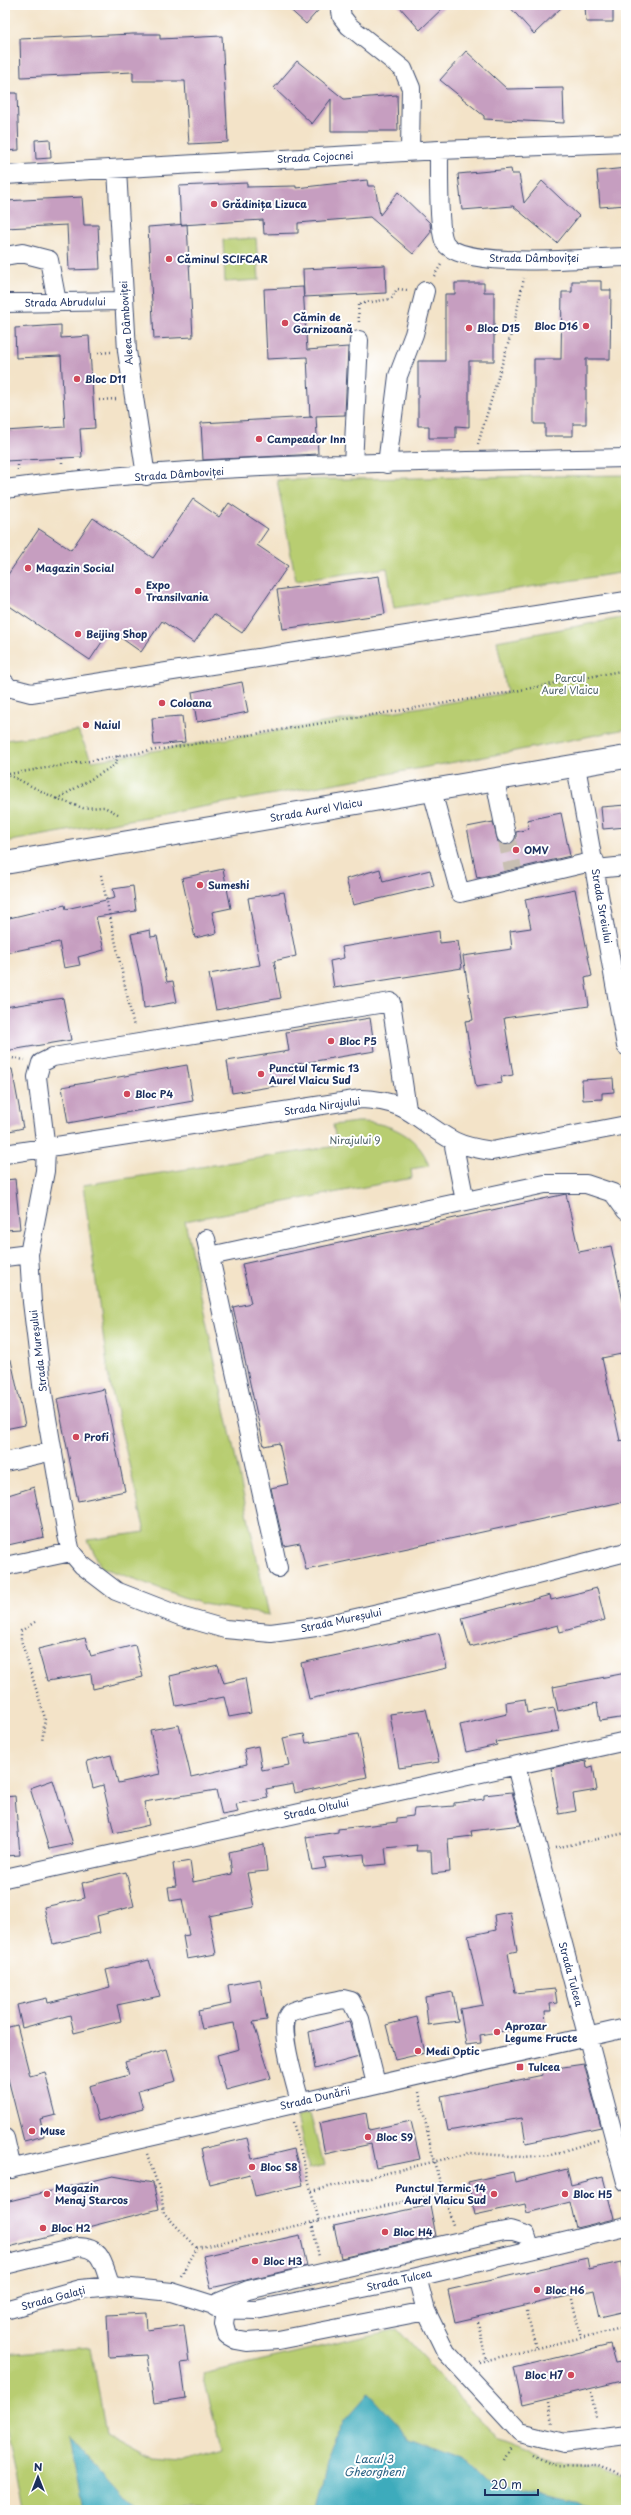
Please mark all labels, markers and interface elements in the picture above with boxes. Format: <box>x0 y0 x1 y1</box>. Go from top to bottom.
street label: Strada Cojocnei <box>276 147 354 166</box>
place label: Grădinița Lizuca <box>222 196 307 211</box>
marker: Grădinița Lizuca <box>209 199 219 209</box>
street label: Strada Dâmboviței <box>489 250 579 265</box>
place label: Căminul SCIFCAR <box>177 251 268 266</box>
marker: Căminul SCIFCAR <box>164 254 174 264</box>
street label: Aleea Dâmboviței <box>115 280 136 366</box>
street label: Strada Abrudului <box>24 293 106 310</box>
place label: Cămin de Garnizoană <box>293 309 353 336</box>
marker: Cămin de Garnizoană <box>280 318 290 328</box>
place label: Bloc D16 <box>534 318 578 333</box>
place label: Bloc D15 <box>477 320 520 335</box>
marker: Bloc D16 <box>581 321 591 331</box>
marker: Bloc D15 <box>464 323 474 333</box>
place label: Bloc D11 <box>85 371 126 386</box>
marker: Bloc D11 <box>72 374 82 384</box>
place label: Campeador Inn <box>267 431 346 446</box>
marker: Campeador Inn <box>254 434 264 444</box>
street label: Strada Dâmboviței <box>134 463 225 484</box>
place label: Magazin Social <box>36 560 114 575</box>
marker: Magazin Social <box>23 563 33 573</box>
place label: Expo Transilvania <box>146 577 209 604</box>
marker: Expo Transilvania <box>133 586 143 596</box>
place label: Beijing Shop <box>86 626 147 641</box>
marker: Beijing Shop <box>73 629 83 639</box>
park label: Parcul Aurel Vlaicu <box>542 670 599 697</box>
place label: Coloana <box>170 695 212 710</box>
marker: Coloana <box>157 698 167 708</box>
place label: Naiul <box>94 717 120 732</box>
marker: Naiul <box>81 720 91 730</box>
street label: Strada Aurel Vlaicu <box>268 794 364 825</box>
place label: OMV <box>524 842 548 857</box>
marker: OMV <box>511 845 521 855</box>
street label: Strada Streiului <box>589 867 617 945</box>
place label: Sumeshi <box>208 877 249 892</box>
marker: Sumeshi <box>195 880 205 890</box>
place label: Bloc P5 <box>339 1033 377 1048</box>
marker: Bloc P5 <box>326 1036 336 1046</box>
place label: Punctul Termic 13 Aurel Vlaicu Sud <box>268 1060 360 1087</box>
marker: Punctul Termic 13 Aurel Vlaicu Sud <box>256 1069 266 1079</box>
place label: Bloc P4 <box>135 1086 173 1101</box>
marker: Bloc P4 <box>122 1089 132 1099</box>
street label: Strada Nirajului <box>283 1093 361 1118</box>
park label: Nirajului 9 <box>329 1132 381 1147</box>
street label: Strada Mureșului <box>25 1309 50 1393</box>
place label: Profi <box>84 1429 109 1444</box>
marker: Profi <box>71 1432 81 1442</box>
street label: Strada Mureșului <box>299 1604 383 1635</box>
street label: Strada Oltului <box>282 1794 350 1823</box>
street label: Strada Tulcea <box>556 1940 588 2009</box>
place label: Aprozar Legume Fructe <box>504 2018 578 2045</box>
marker: Aprozar Legume Fructe <box>492 2027 502 2037</box>
place label: Medi Optic <box>426 2043 480 2058</box>
marker: Medi Optic <box>413 2046 423 2056</box>
place label: Tulcea <box>528 2059 560 2074</box>
marker: Tulcea <box>515 2062 525 2072</box>
street label: Strada Dunării <box>278 2082 352 2113</box>
place label: Muse <box>40 2123 66 2138</box>
marker: Muse <box>27 2126 37 2136</box>
place label: Bloc S9 <box>376 2129 413 2144</box>
marker: Bloc S9 <box>363 2132 373 2142</box>
place label: Bloc S8 <box>260 2159 297 2174</box>
marker: Bloc S8 <box>247 2162 257 2172</box>
place label: Magazin Menaj Starcos <box>55 2180 128 2207</box>
place label: Punctul Termic 14 Aurel Vlaicu Sud <box>395 2180 486 2207</box>
place label: Bloc H5 <box>573 2186 613 2201</box>
marker: Magazin Menaj Starcos <box>42 2189 52 2199</box>
marker: Punctul Termic 14 Aurel Vlaicu Sud <box>489 2189 499 2199</box>
marker: Bloc H5 <box>560 2189 570 2199</box>
place label: Bloc H2 <box>51 2220 91 2235</box>
marker: Bloc H2 <box>38 2223 48 2233</box>
place label: Bloc H4 <box>393 2224 433 2239</box>
marker: Bloc H4 <box>380 2227 390 2237</box>
place label: Bloc H3 <box>263 2253 303 2268</box>
marker: Bloc H3 <box>250 2256 260 2266</box>
street label: Strada Tulcea <box>365 2265 434 2294</box>
street label: Strada Galați <box>19 2282 87 2313</box>
place label: Bloc H6 <box>545 2282 585 2297</box>
marker: Bloc H6 <box>532 2285 542 2295</box>
place label: Bloc H7 <box>525 2367 563 2382</box>
marker: Bloc H7 <box>566 2370 576 2380</box>
water label: Lacul 3 Gheorgheni <box>344 2450 406 2480</box>
north arrow <box>18 2457 58 2497</box>
text: N <box>34 2458 43 2475</box>
scale bar <box>485 2471 538 2497</box>
text: 20 m <box>491 2475 522 2493</box>

